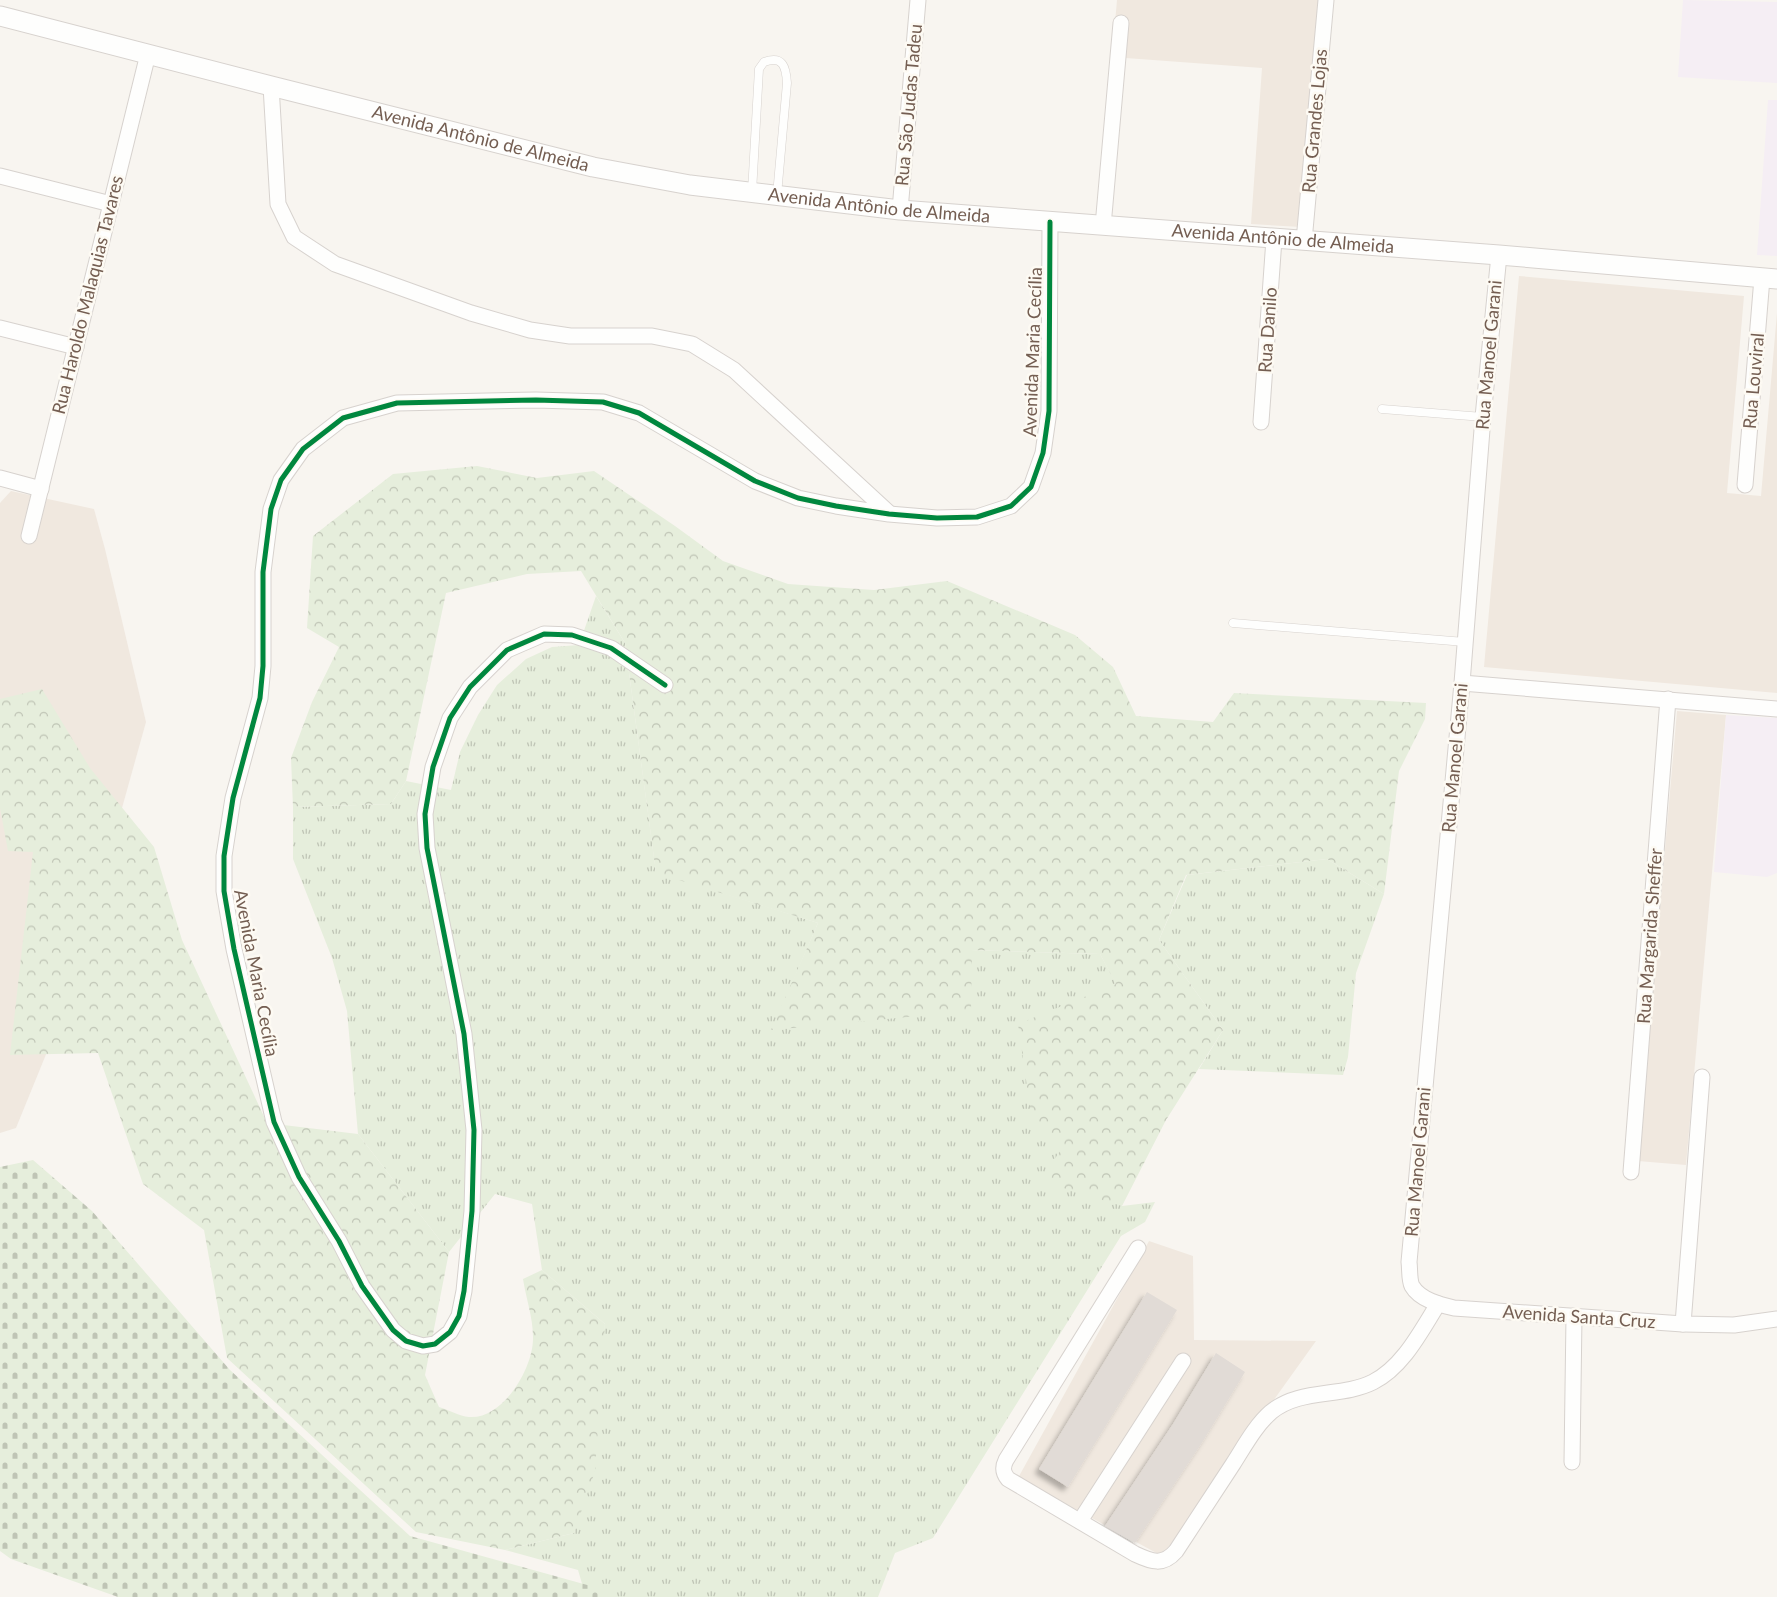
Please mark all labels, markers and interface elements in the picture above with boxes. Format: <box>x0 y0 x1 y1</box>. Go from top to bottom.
street label: Rua São Judas Tadeu <box>890 23 926 187</box>
street label: Rua Grandes Lojas <box>1297 48 1331 194</box>
street label: Avenida Antônio de Almeida <box>370 100 592 176</box>
street label: Rua Haroldo Malaquias Tavares <box>47 173 127 416</box>
street label: Avenida Antônio de Almeida <box>767 182 991 227</box>
street label: Avenida Antônio de Almeida <box>1171 218 1395 257</box>
street label: Avenida Maria Cecília <box>1018 267 1046 437</box>
street label: Rua Manoel Garani <box>1470 279 1506 431</box>
street label: Rua Danilo <box>1253 286 1281 373</box>
street label: Rua Louviral <box>1738 332 1768 430</box>
street label: Rua Manoel Garani <box>1436 682 1472 834</box>
street label: Rua Margarida Sheffer <box>1632 847 1666 1024</box>
street label: Avenida Maria Cecília <box>230 887 284 1058</box>
street label: Rua Manoel Garani <box>1399 1086 1435 1238</box>
street label: Avenida Santa Cruz <box>1502 1300 1656 1332</box>

